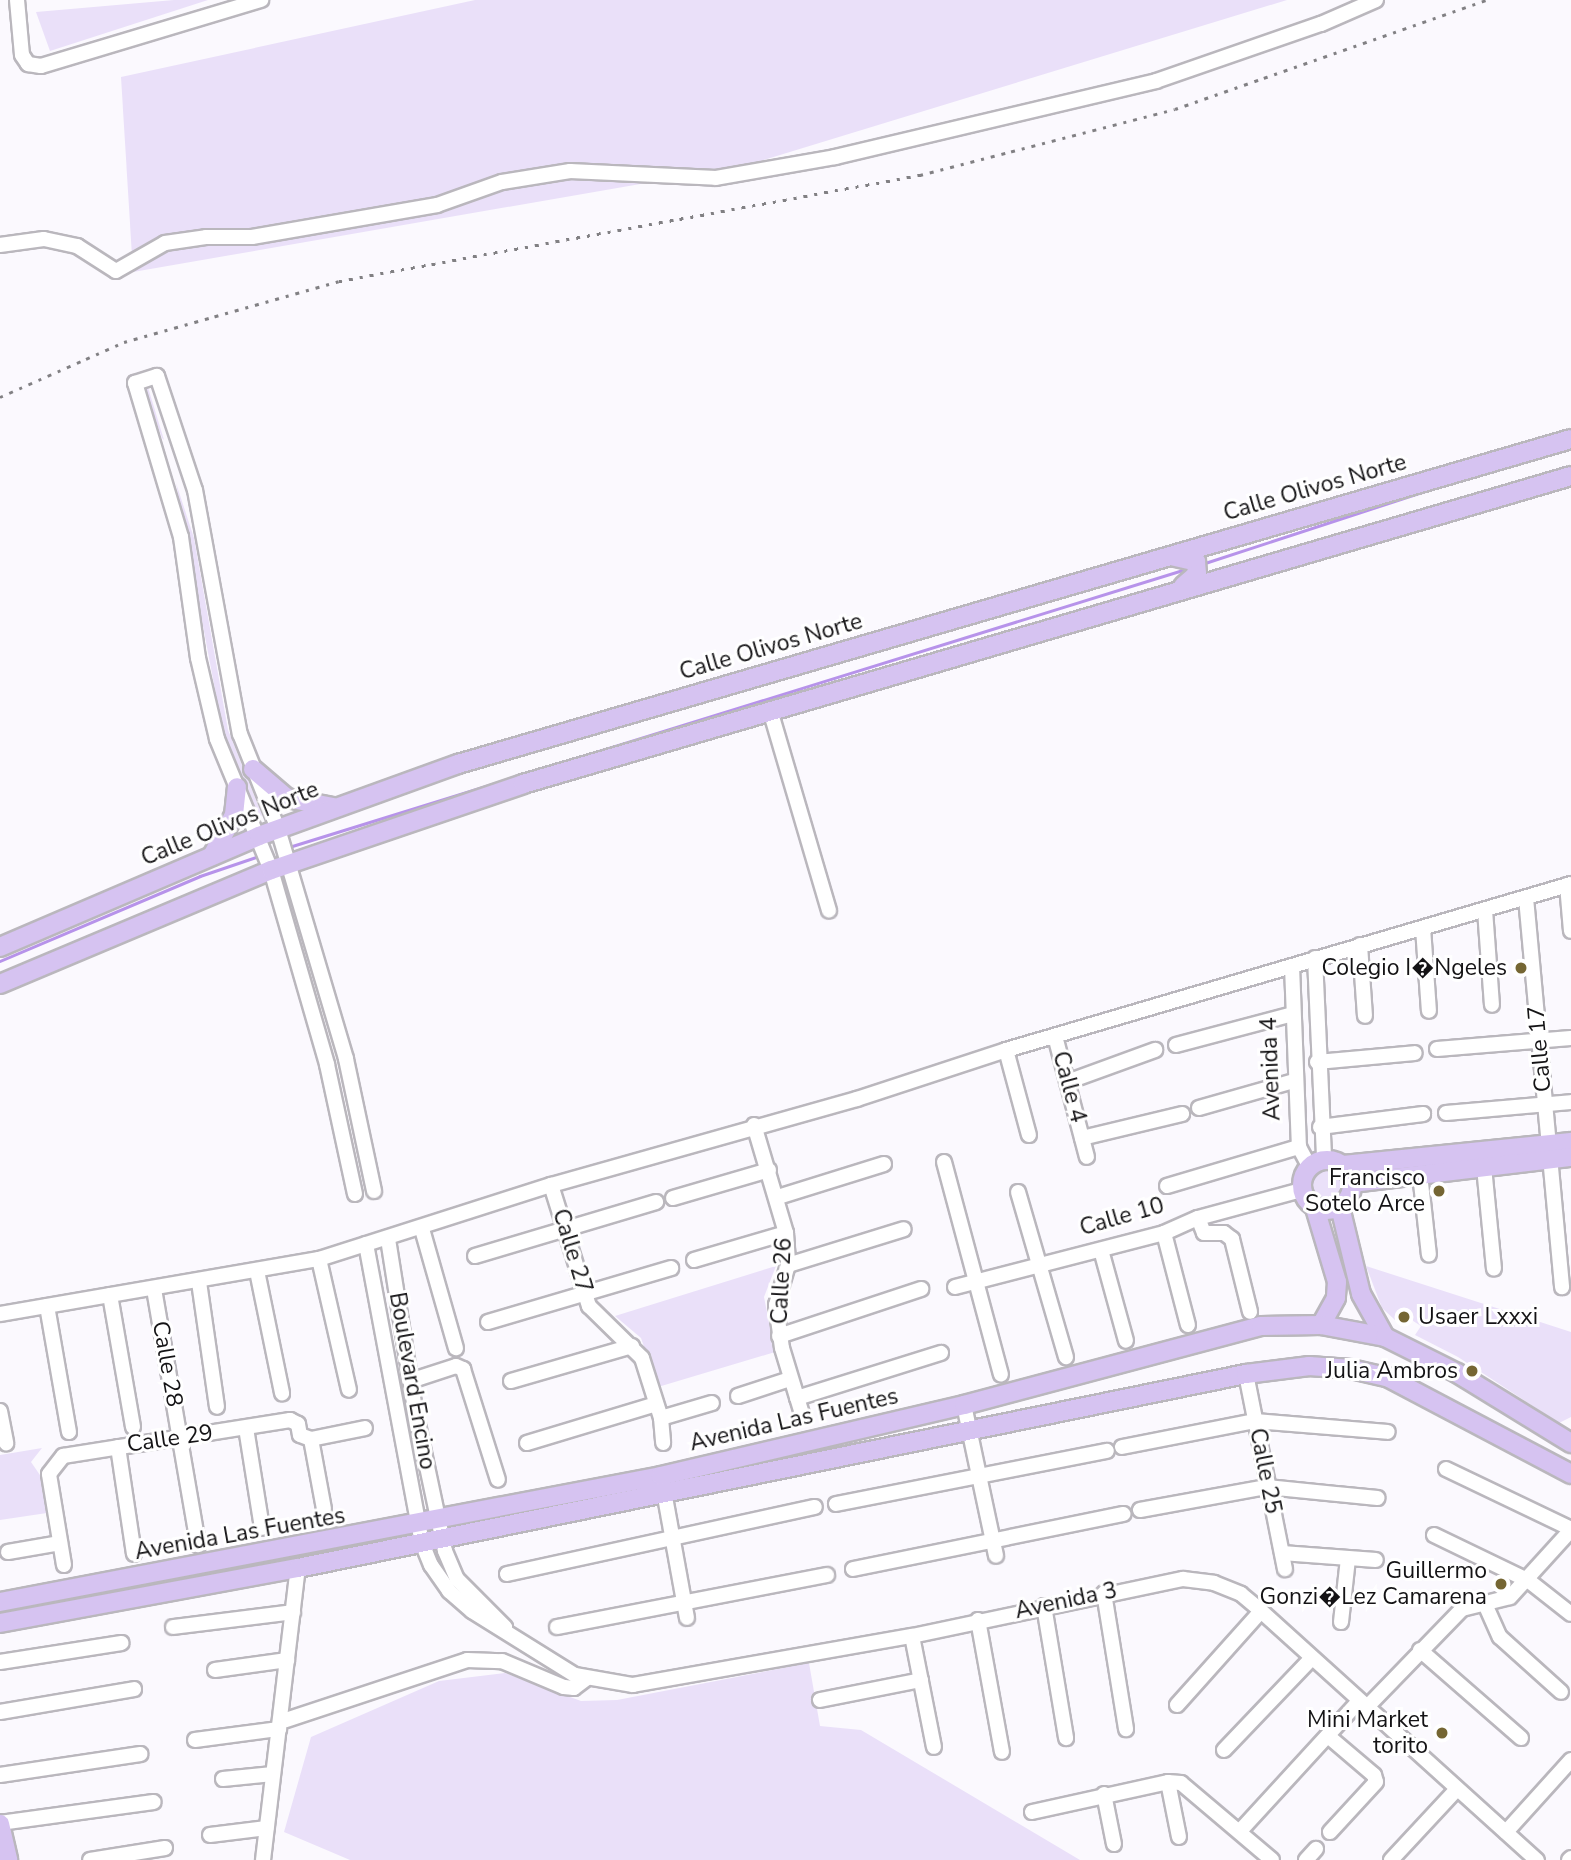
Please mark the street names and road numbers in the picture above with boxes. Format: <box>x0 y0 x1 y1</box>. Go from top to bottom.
street label: Calle Olivos Norte <box>1220 449 1410 527</box>
street label: Calle Olivos Norte <box>676 608 866 686</box>
street label: Calle Olivos Norte <box>137 776 323 872</box>
street label: Calle 17 <box>1522 1005 1558 1093</box>
street label: Avenida 4 <box>1255 1017 1287 1121</box>
street label: Calle 4 <box>1046 1048 1092 1126</box>
street label: Calle 10 <box>1077 1192 1167 1242</box>
street label: Calle 27 <box>546 1206 598 1296</box>
street label: Calle 26 <box>766 1237 798 1325</box>
street label: Boulevard Encino <box>383 1290 441 1472</box>
street label: Calle 28 <box>146 1319 188 1409</box>
street label: Avenida Las Fuentes <box>687 1383 901 1457</box>
street label: Calle 29 <box>125 1419 215 1459</box>
street label: Calle 25 <box>1243 1426 1287 1516</box>
street label: Avenida Las Fuentes <box>133 1502 347 1566</box>
street label: Avenida 3 <box>1012 1577 1120 1625</box>

